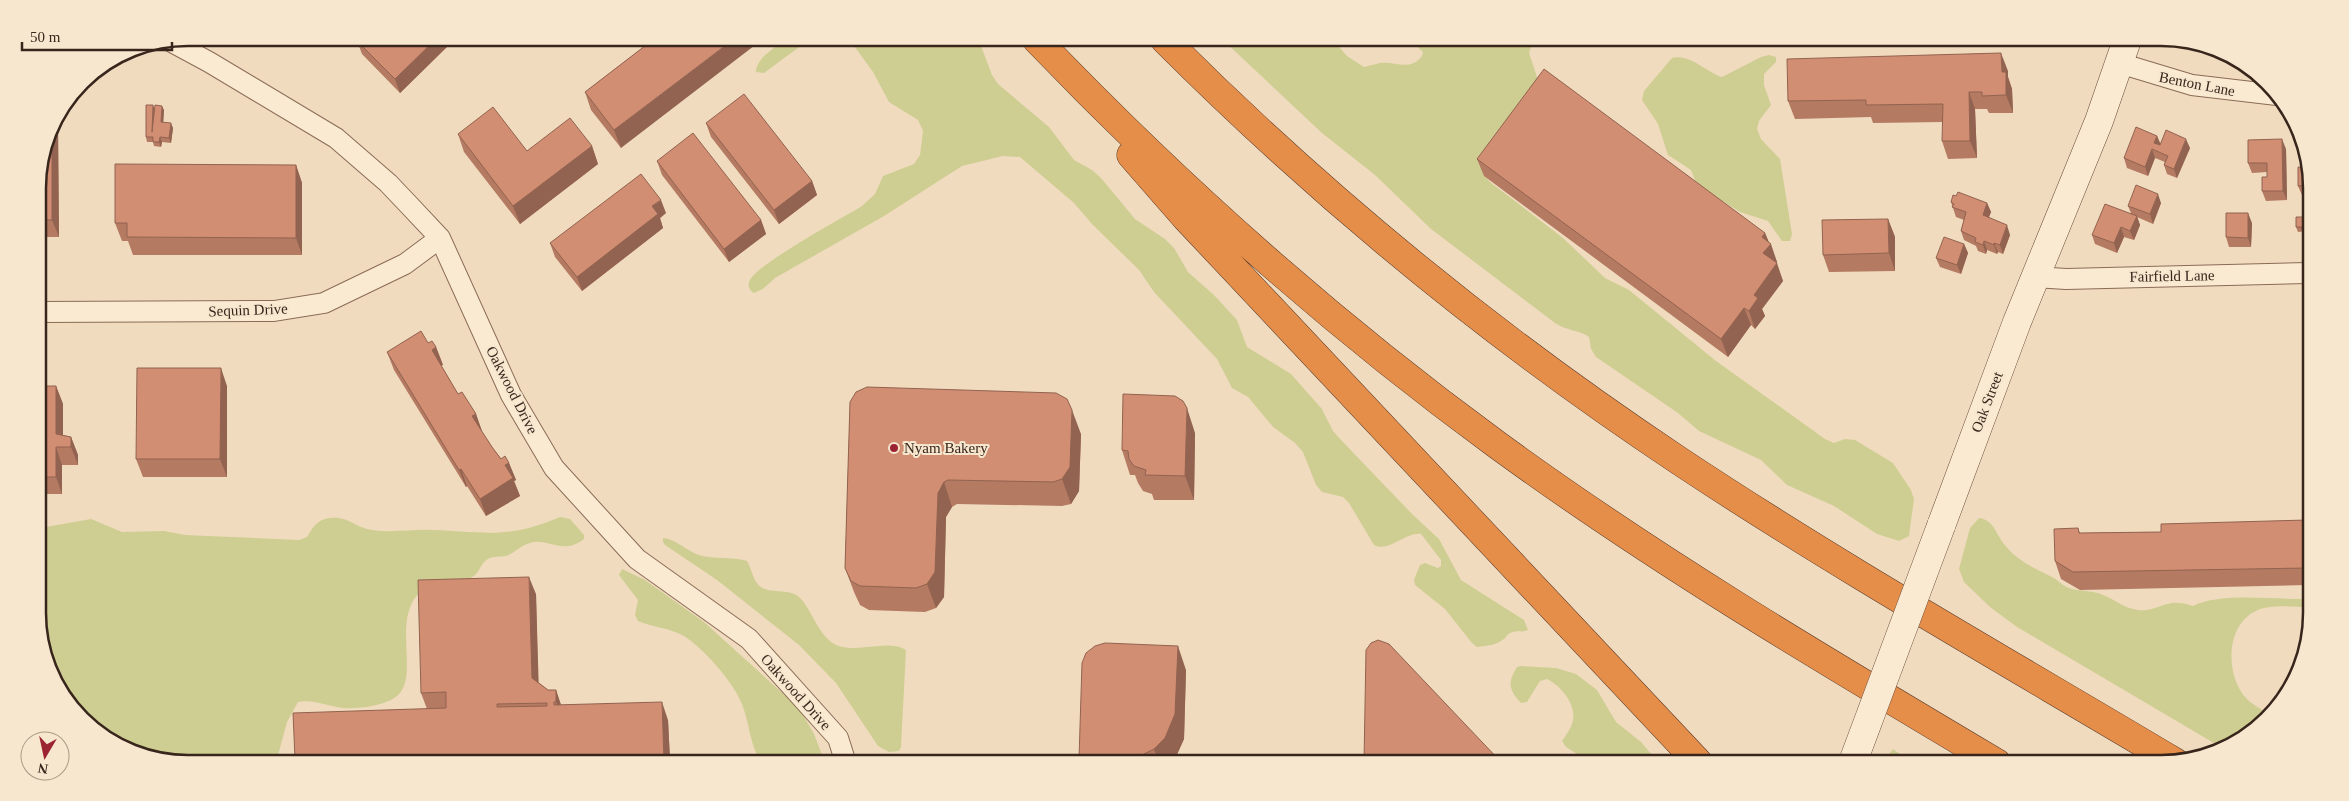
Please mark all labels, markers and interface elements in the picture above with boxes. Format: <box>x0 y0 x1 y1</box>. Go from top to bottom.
scale bar <box>22 20 172 52</box>
text: 50 m <box>30 29 61 45</box>
street label: Benton Lane <box>2158 69 2237 99</box>
street label: Fairfield Lane <box>2129 267 2215 285</box>
street label: Sequin Drive <box>208 301 288 319</box>
street label: Oakwood Drive <box>483 343 541 437</box>
street label: Oak Street <box>1968 369 2006 435</box>
place label: Nyam Bakery <box>904 440 988 456</box>
marker: Nyam Bakery <box>888 442 900 454</box>
street label: Oakwood Drive <box>758 651 834 733</box>
north arrow <box>20 731 70 781</box>
text: N <box>37 760 49 777</box>

